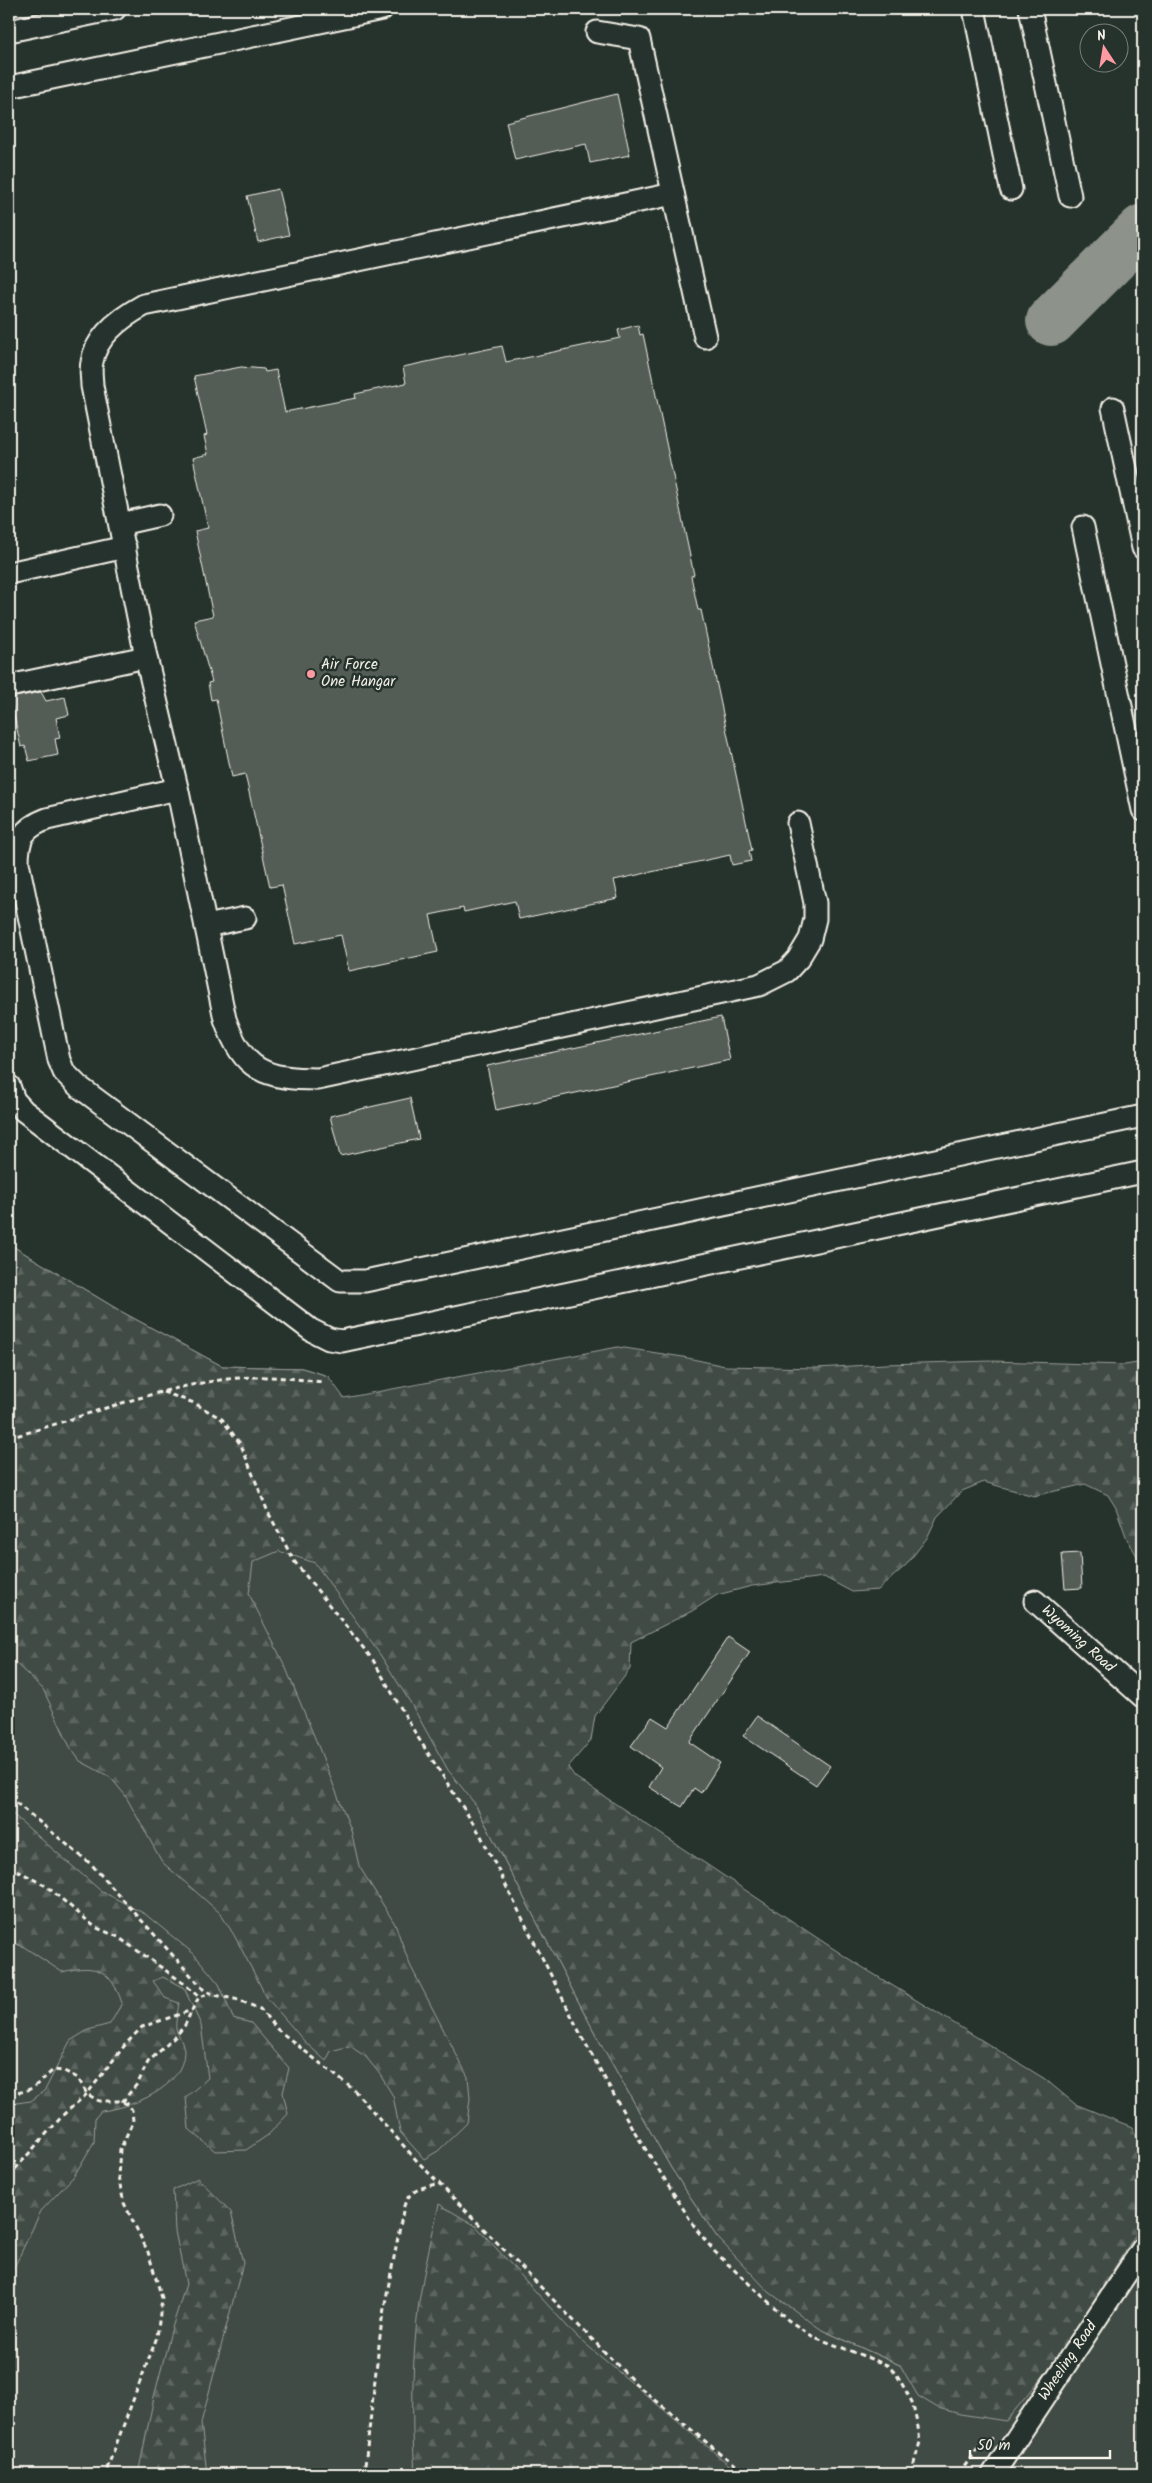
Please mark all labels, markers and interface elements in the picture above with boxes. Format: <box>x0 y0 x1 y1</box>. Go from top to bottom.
north arrow <box>1080 22 1130 72</box>
text: N <box>1095 25 1108 48</box>
place label: Air Force One Hangar <box>321 653 396 694</box>
marker: Air Force One Hangar <box>305 668 317 680</box>
street label: Wyoming Road <box>1036 1599 1121 1679</box>
street label: Wheeling Road <box>1032 2316 1104 2406</box>
scale bar <box>970 2428 1110 2460</box>
text: 50 m <box>977 2434 1011 2458</box>

